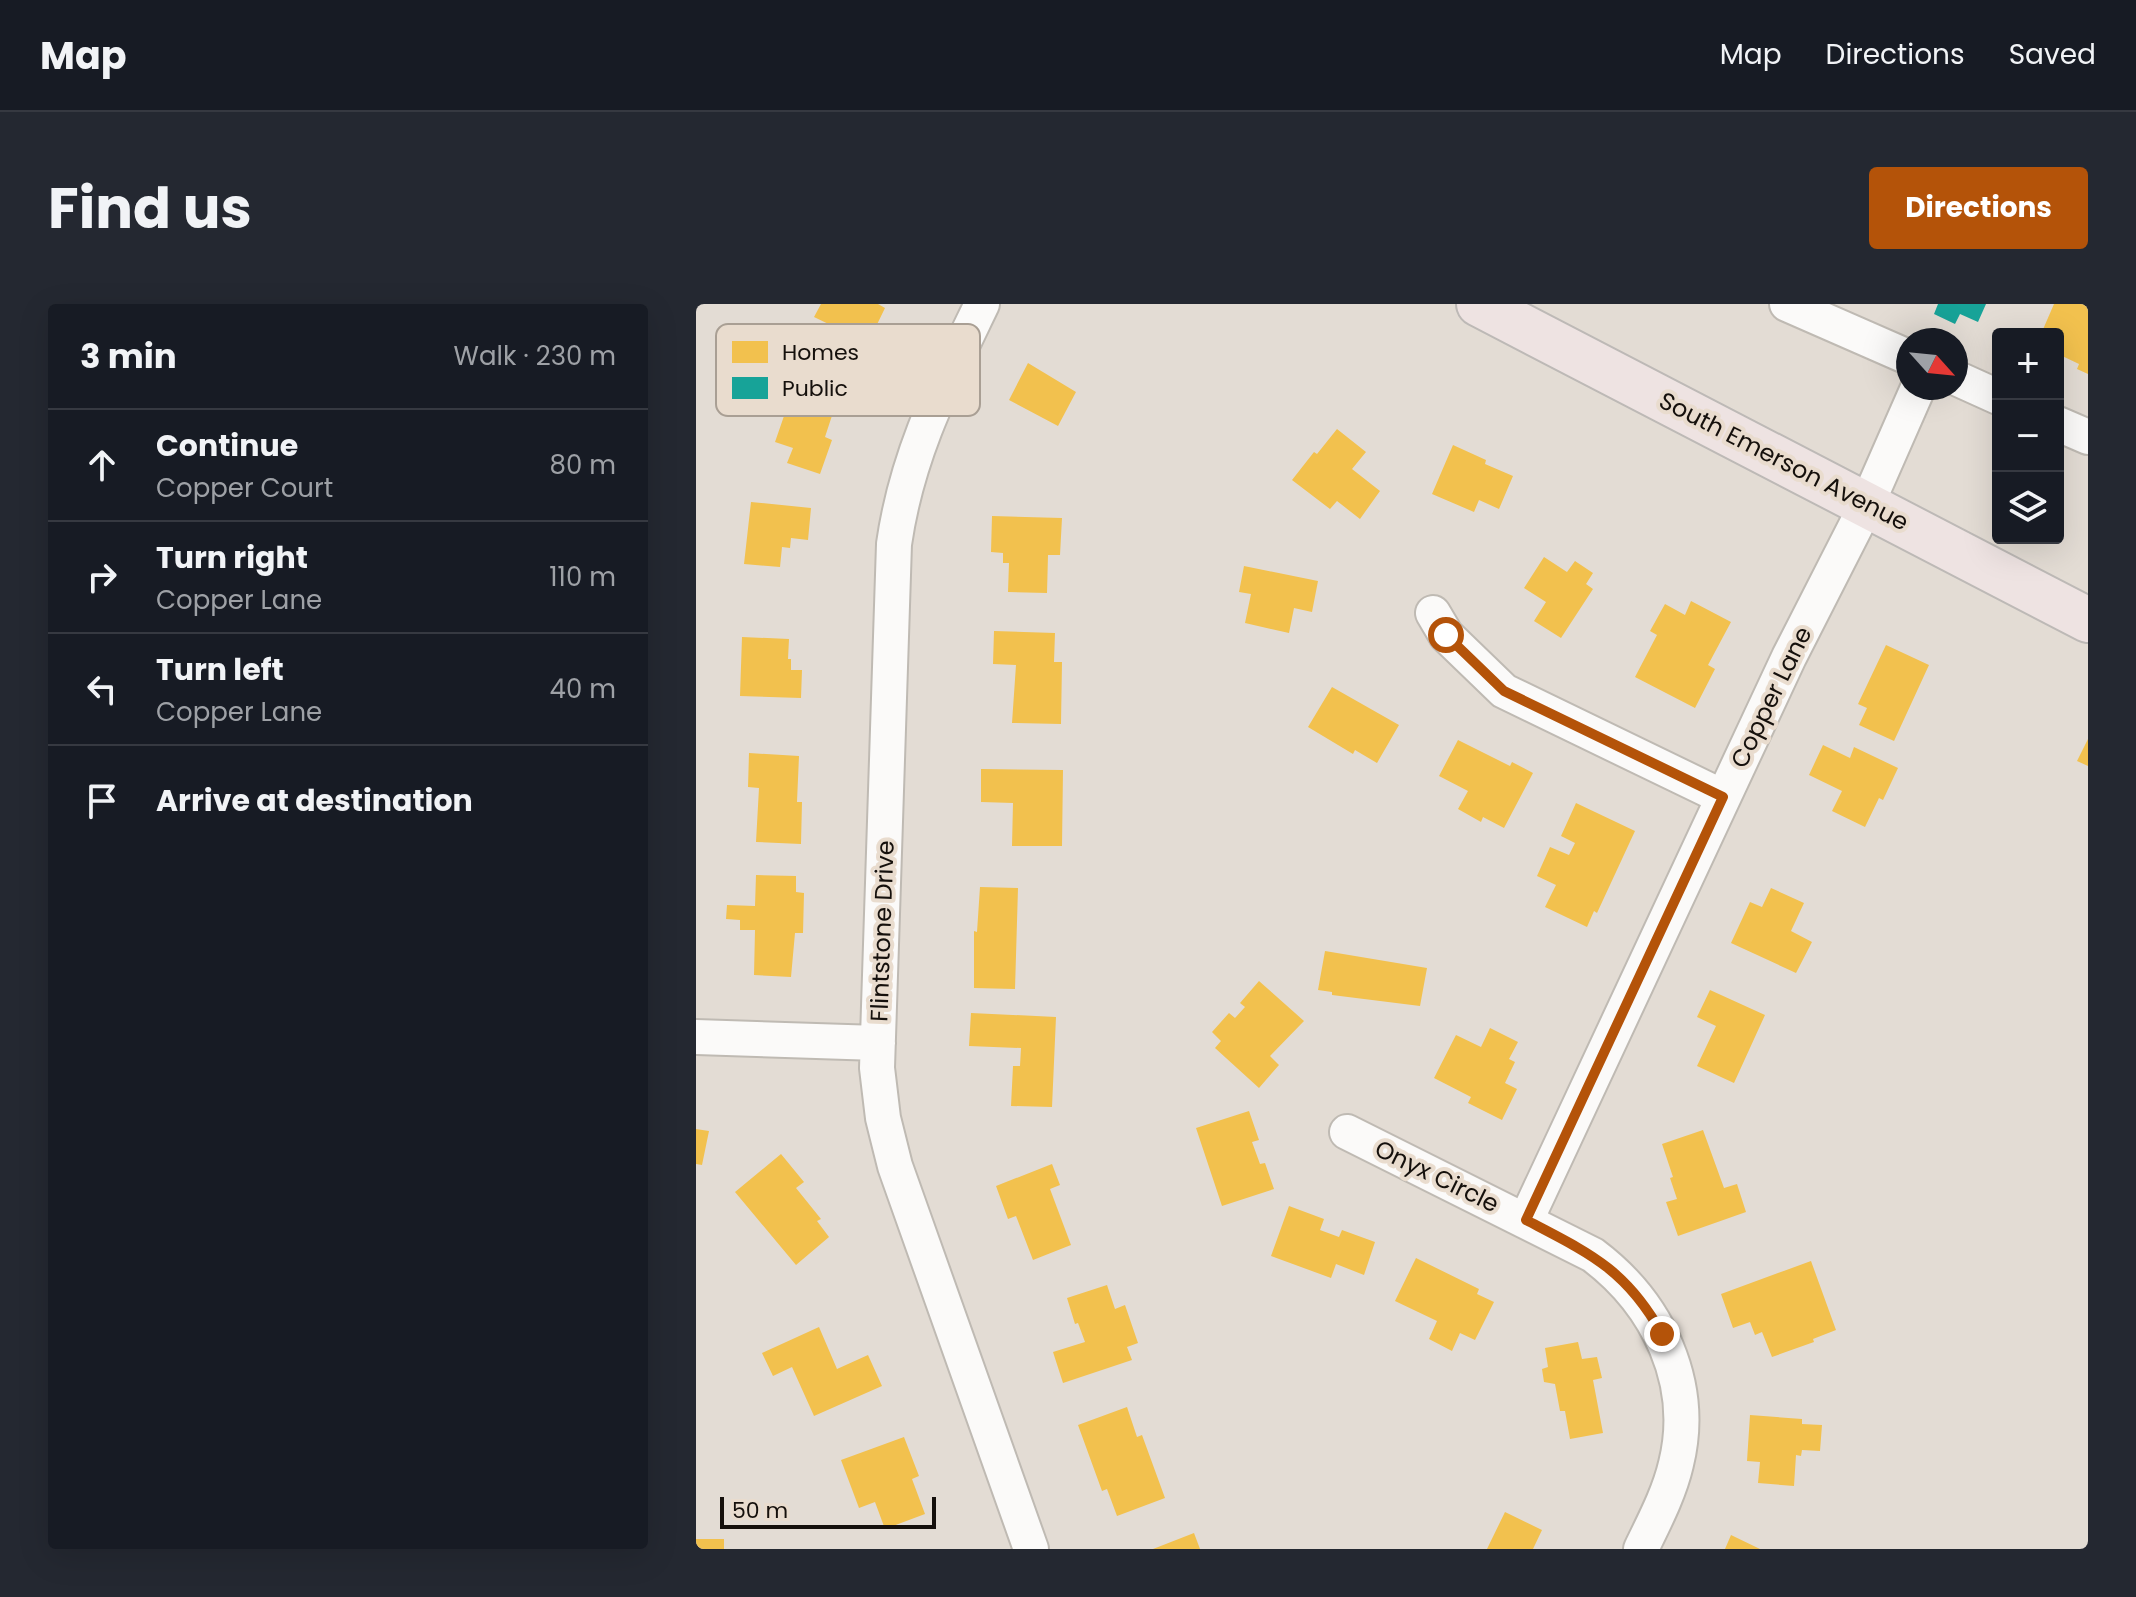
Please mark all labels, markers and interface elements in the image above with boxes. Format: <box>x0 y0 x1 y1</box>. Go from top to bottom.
text: Map <box>40 29 127 82</box>
text: Map <box>1720 35 1782 74</box>
text: Directions <box>1826 35 1965 74</box>
text: Saved <box>2009 35 2096 74</box>
button: Directions <box>1869 167 2088 249</box>
text: Find us <box>48 169 252 248</box>
legend <box>716 324 980 416</box>
north arrow <box>1896 328 1968 400</box>
map controls <box>1992 328 2064 544</box>
button: + <box>1992 328 2064 400</box>
text: 3 min <box>80 332 177 380</box>
text: Homes <box>782 337 859 368</box>
text: Walk · 230 m <box>454 338 616 374</box>
text: Public <box>782 373 848 404</box>
street label: South Emerson Avenue <box>1654 384 1914 538</box>
button: − <box>1992 400 2064 472</box>
text: Continue <box>156 424 298 467</box>
icon: ahead <box>80 443 124 487</box>
text: 80 m <box>550 447 616 483</box>
text: Copper Court <box>156 470 333 506</box>
button: layers <box>1992 472 2064 544</box>
text: Turn right <box>156 536 308 579</box>
icon: right <box>80 555 124 599</box>
text: 110 m <box>549 559 616 595</box>
text: Copper Lane <box>156 582 322 618</box>
route start <box>1428 617 1464 653</box>
street label: Copper Lane <box>1723 621 1819 773</box>
text: Turn left <box>156 648 284 691</box>
icon: left <box>80 667 124 711</box>
text: 40 m <box>550 671 616 707</box>
text: Copper Lane <box>156 694 322 730</box>
icon: arrive <box>80 779 124 823</box>
text: Arrive at destination <box>156 779 473 822</box>
street label: Flintstone Drive <box>862 840 902 1022</box>
street label: Onyx Circle <box>1369 1132 1505 1220</box>
route end <box>1644 1316 1680 1352</box>
scale bar <box>720 1493 936 1529</box>
text: 50 m <box>732 1495 788 1526</box>

